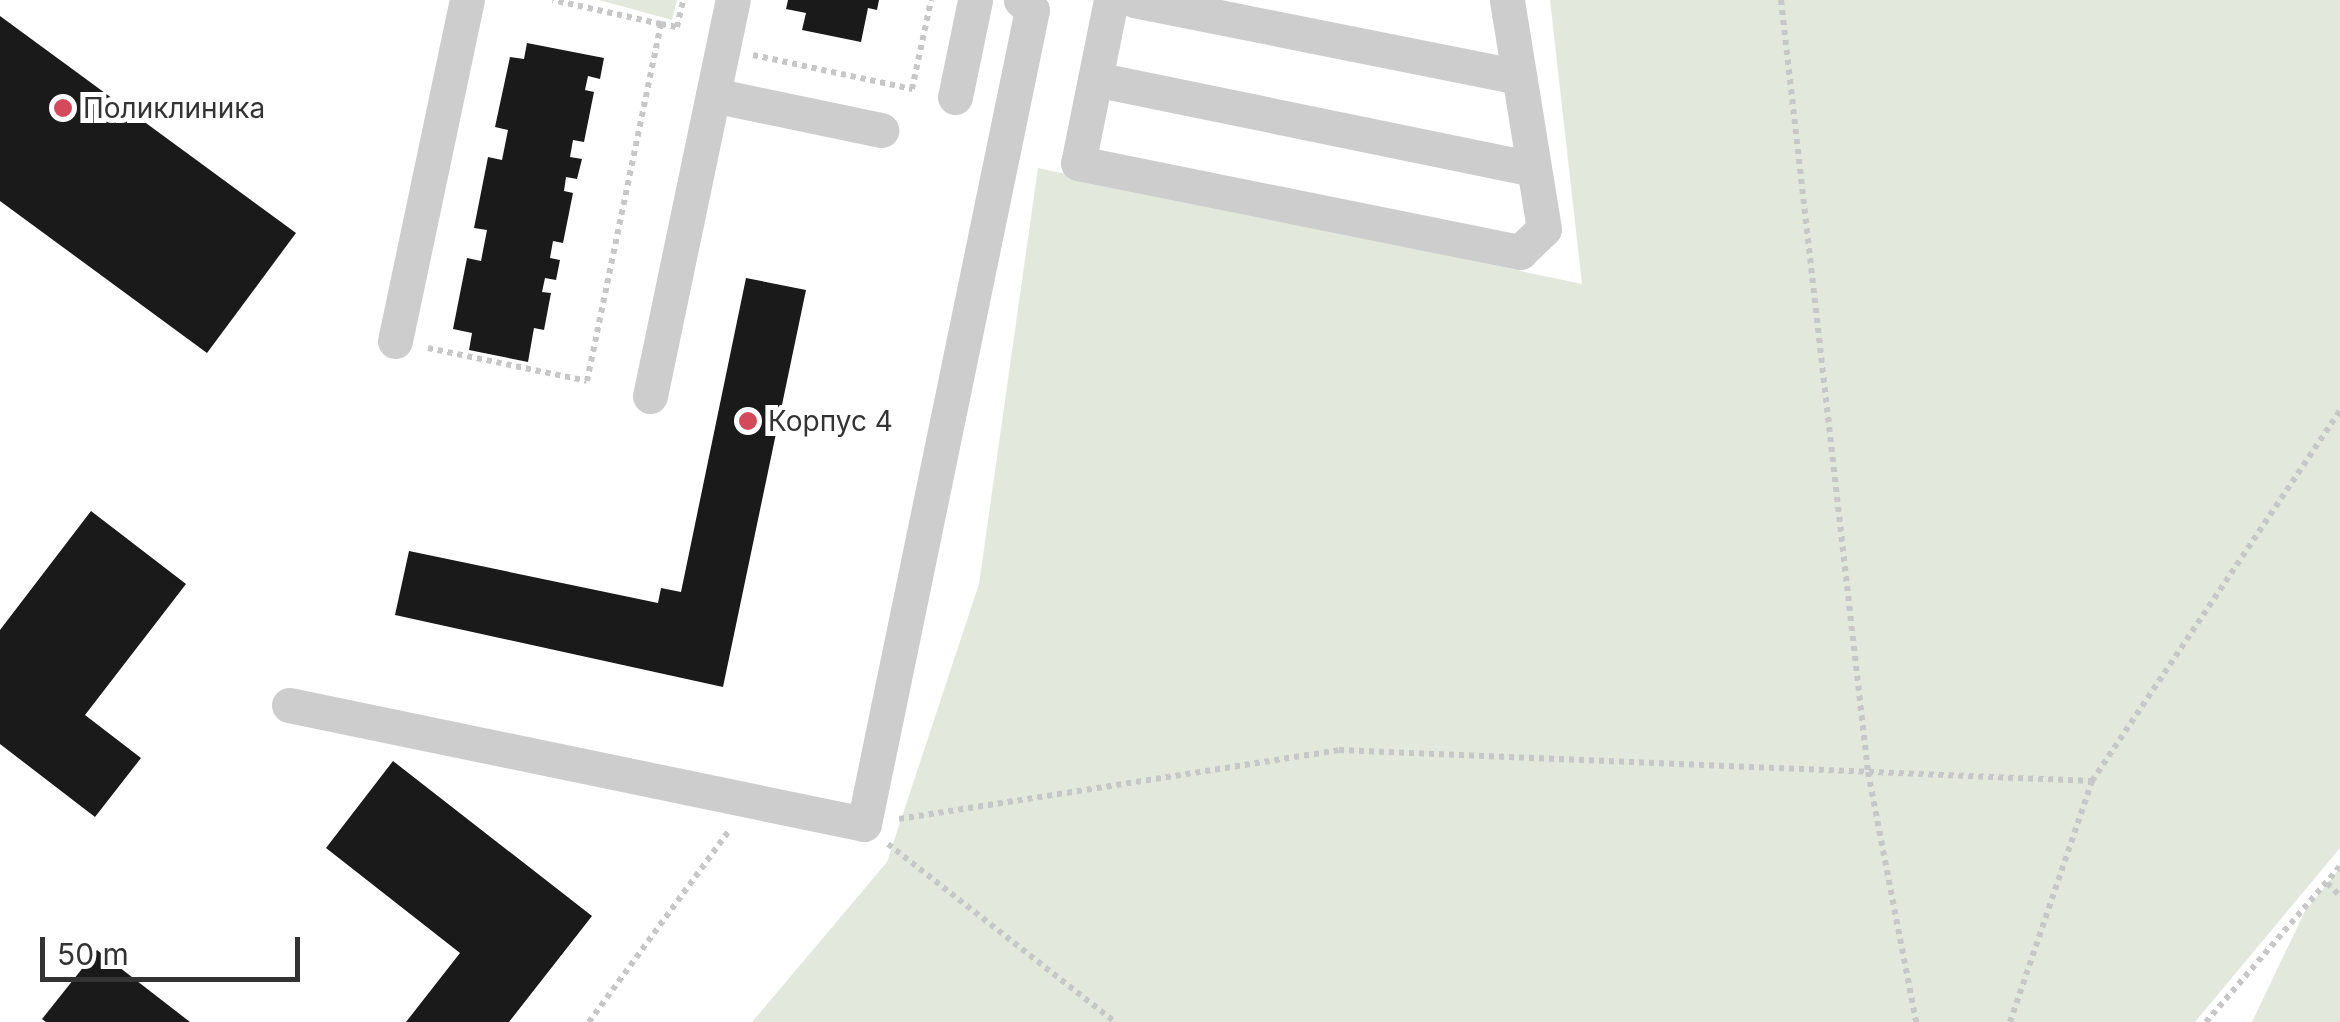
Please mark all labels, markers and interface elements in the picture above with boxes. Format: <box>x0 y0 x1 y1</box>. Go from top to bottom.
place label: Поликлиника <box>83 91 265 125</box>
marker: Поликлиника <box>52 97 74 119</box>
place label: Корпус 4 <box>768 404 893 438</box>
marker: Корпус 4 <box>737 410 759 432</box>
scale bar <box>45 917 305 979</box>
text: 50 m <box>57 936 129 972</box>

